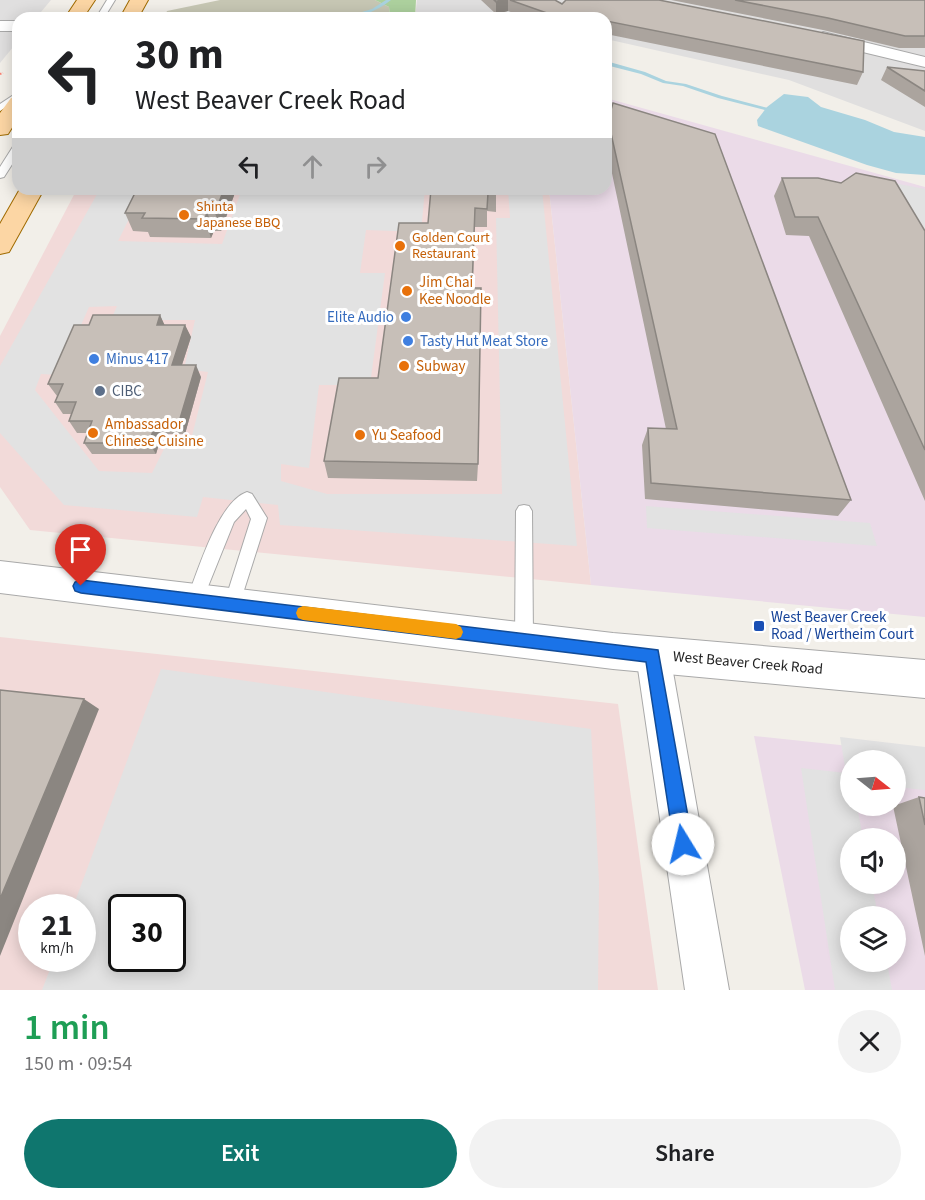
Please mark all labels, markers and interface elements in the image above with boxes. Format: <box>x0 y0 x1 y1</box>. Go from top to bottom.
text: 30 m <box>135 25 224 85</box>
icon: left <box>36 36 114 114</box>
text: West Beaver Creek Road <box>135 81 406 120</box>
icon: left <box>233 150 266 183</box>
icon: ahead <box>296 150 329 183</box>
icon: right <box>359 150 392 183</box>
place label: Shinta Japanese BBQ <box>196 197 280 233</box>
marker: Shinta Japanese BBQ <box>177 208 191 222</box>
place label: Golden Court Restaurant <box>412 228 490 264</box>
marker: Golden Court Restaurant <box>393 239 407 253</box>
place label: Jim Chai Kee Noodle <box>419 272 491 310</box>
marker: Jim Chai Kee Noodle <box>400 284 414 298</box>
place label: Elite Audio <box>327 307 394 328</box>
marker: Elite Audio <box>399 310 413 324</box>
place label: Tasty Hut Meat Store <box>420 331 548 352</box>
marker: Tasty Hut Meat Store <box>401 334 415 348</box>
place label: Minus 417 <box>106 349 169 370</box>
marker: Minus 417 <box>87 352 101 366</box>
place label: Subway <box>416 356 466 377</box>
marker: Subway <box>397 359 411 373</box>
place label: CIBC <box>112 381 142 402</box>
marker: CIBC <box>93 384 107 398</box>
place label: Ambassador Chinese Cuisine <box>105 414 204 452</box>
place label: Yu Seafood <box>371 425 441 446</box>
marker: Ambassador Chinese Cuisine <box>86 426 100 440</box>
marker: Yu Seafood <box>353 428 367 442</box>
pin <box>55 524 106 586</box>
icon: arrive <box>64 533 97 566</box>
place label: West Beaver Creek Road / Wertheim Court <box>771 607 914 645</box>
marker: West Beaver Creek Road / Wertheim Court <box>752 619 766 633</box>
street label: West Beaver Creek Road <box>672 646 824 680</box>
north arrow <box>840 750 906 816</box>
map controls <box>840 750 906 972</box>
position arrow <box>651 812 715 876</box>
button: sound <box>840 828 906 894</box>
speed limit sign: 30 <box>108 894 186 972</box>
text: 21 <box>41 904 73 947</box>
button: layers <box>840 906 906 972</box>
text: km/h <box>40 938 74 959</box>
text: 1 min <box>24 1002 110 1053</box>
button: close <box>838 1010 901 1073</box>
text: 150 m · 09:54 <box>24 1050 132 1078</box>
button: Exit <box>24 1119 457 1188</box>
button: Share <box>469 1119 901 1188</box>

